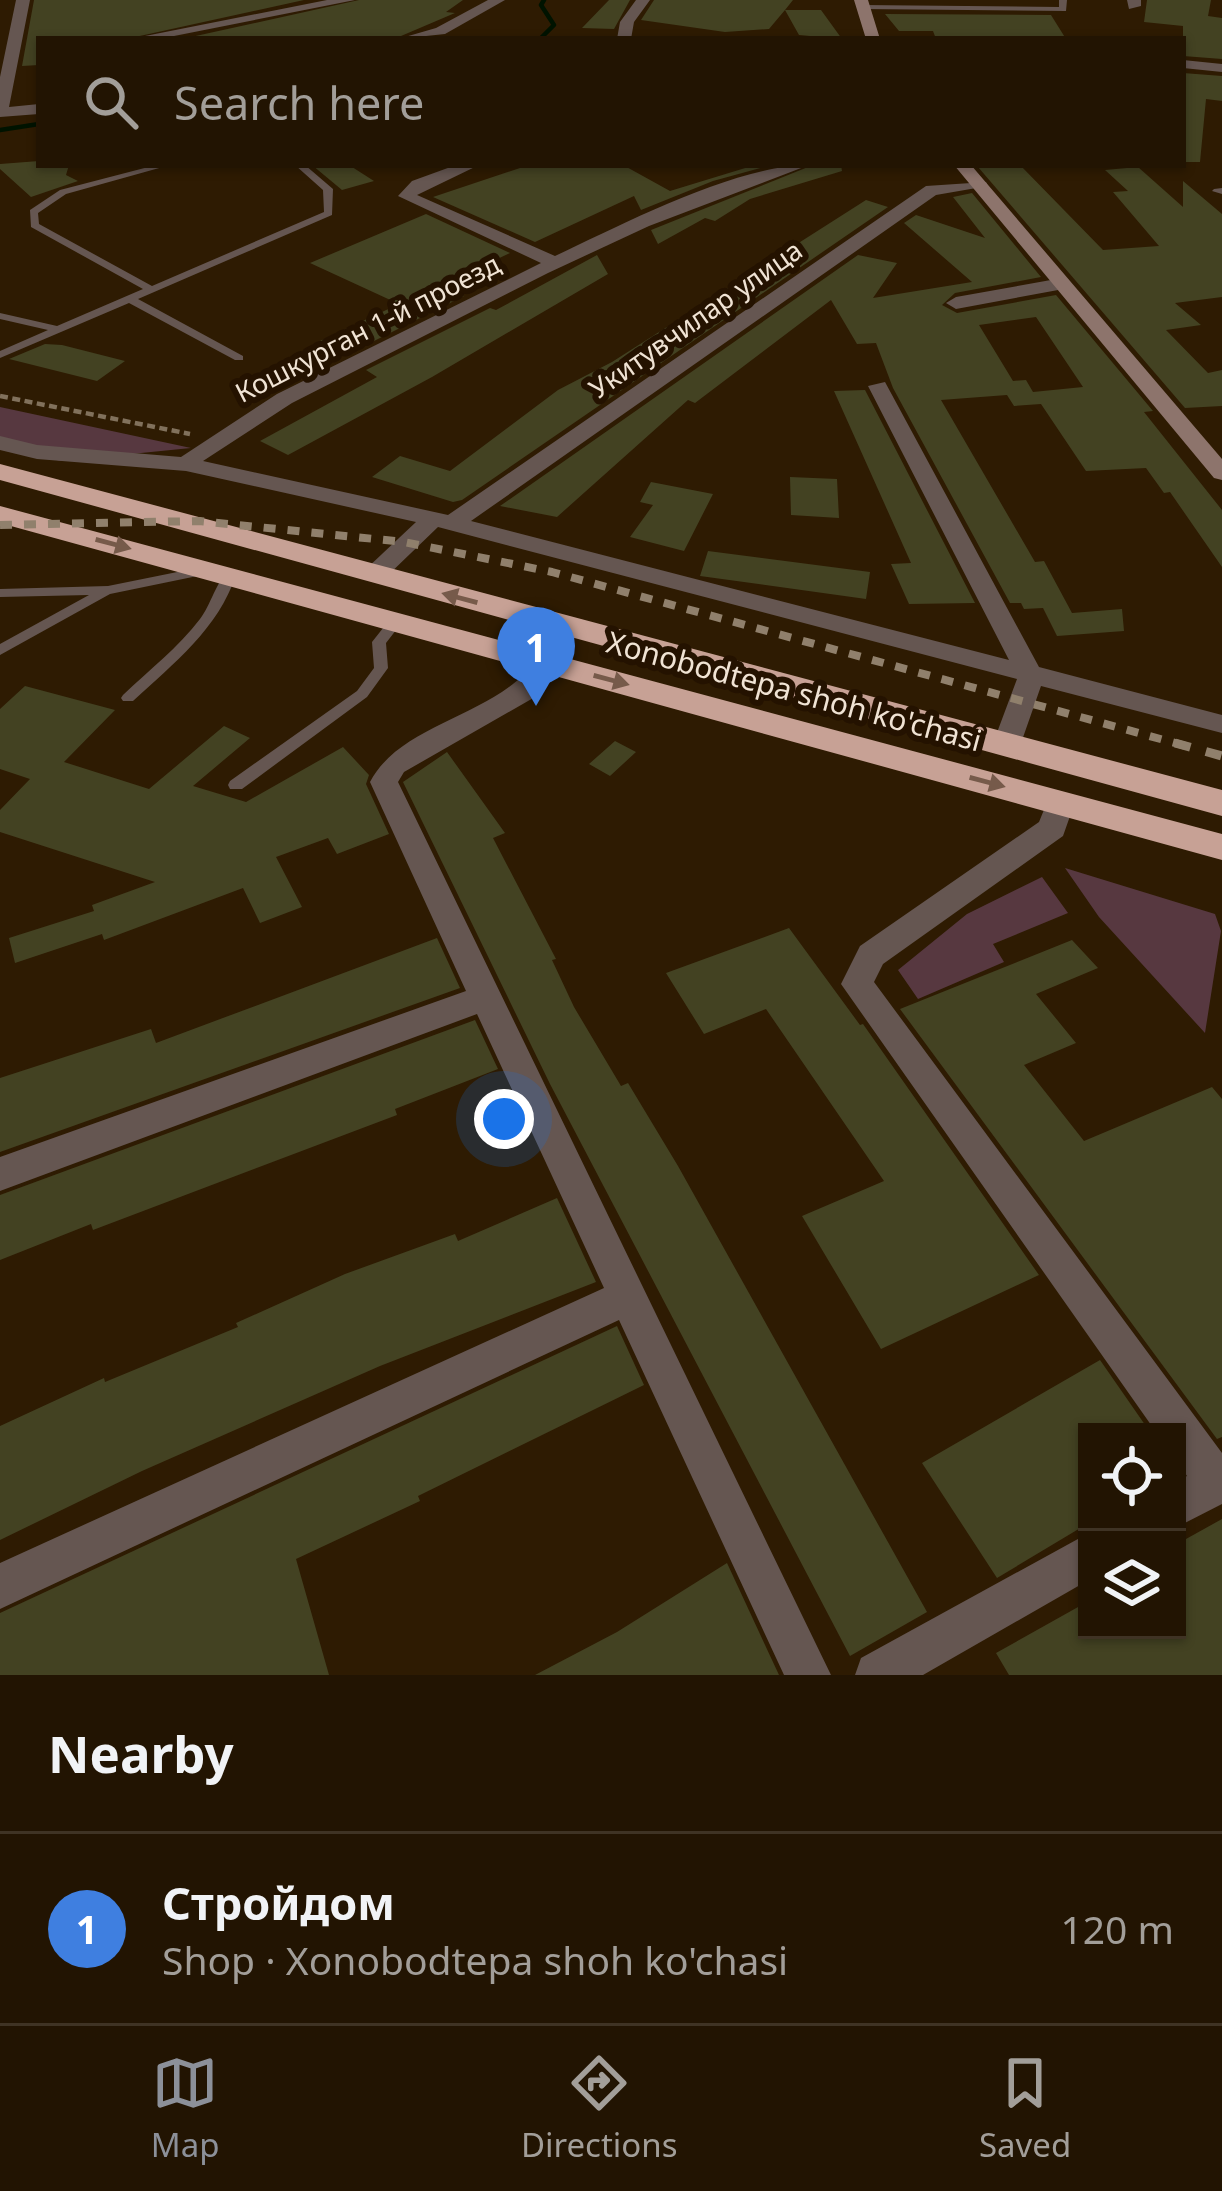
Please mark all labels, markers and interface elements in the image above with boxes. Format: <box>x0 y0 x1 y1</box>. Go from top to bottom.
search box <box>36 36 1186 168</box>
icon: search <box>78 69 144 135</box>
text: Search here <box>174 72 424 133</box>
street label: Укитувчилар улица <box>581 231 809 406</box>
street label: Кошкурган 1-й проезд <box>229 244 507 411</box>
one-way arrow <box>95 536 132 555</box>
one-way arrow <box>441 588 478 607</box>
pin: 1 <box>497 607 575 706</box>
street label: Xonobodtepa shoh ko'chasi <box>602 621 986 760</box>
one-way arrow <box>593 671 630 690</box>
one-way arrow <box>969 774 1006 793</box>
your location <box>474 1089 534 1149</box>
map controls <box>1078 1423 1186 1639</box>
button: locate <box>1078 1423 1186 1531</box>
button: layers <box>1078 1531 1186 1639</box>
text: Nearby <box>48 1718 234 1788</box>
text: Стройдом <box>162 1872 395 1933</box>
text: 1 <box>76 1902 98 1955</box>
text: 120 m <box>1060 1902 1174 1955</box>
text: Shop · Xonobodtepa shoh ko'chasi <box>162 1933 788 1986</box>
tab: Map <box>151 2050 219 2167</box>
tab: Directions <box>521 2050 678 2167</box>
tab: Saved <box>979 2050 1071 2167</box>

